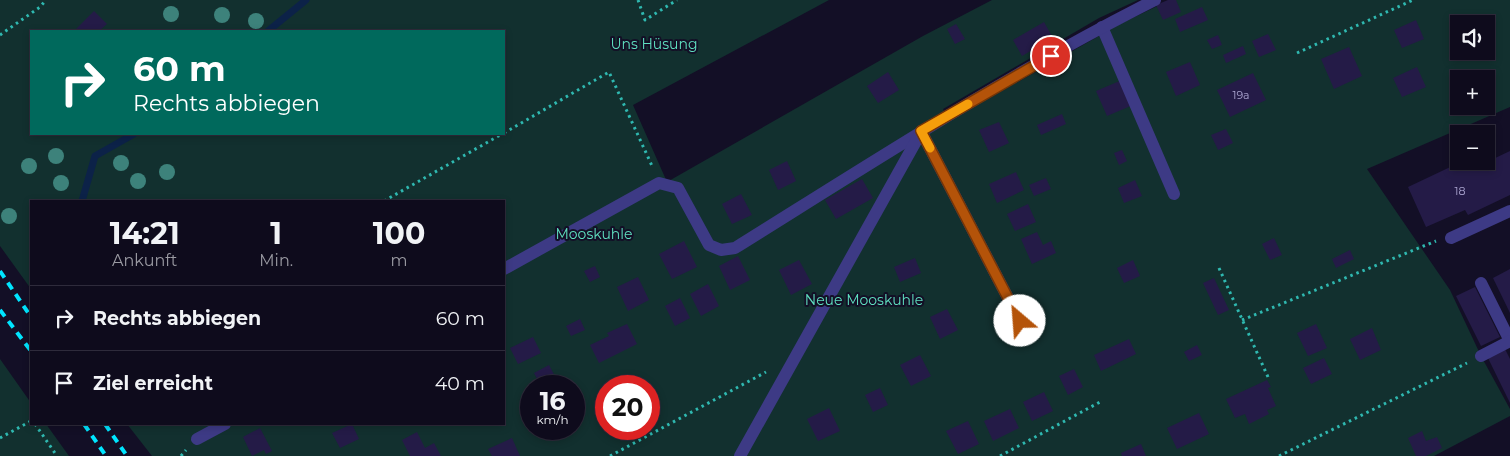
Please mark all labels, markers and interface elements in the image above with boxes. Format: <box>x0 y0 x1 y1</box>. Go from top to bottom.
map controls <box>1450 15 1495 170</box>
button: sound <box>1450 15 1495 60</box>
park label: Uns Hüsung <box>610 35 698 53</box>
pin <box>1030 35 1072 77</box>
icon: arrive <box>1037 42 1065 70</box>
text: 60 m <box>133 47 226 90</box>
icon: right <box>50 50 115 115</box>
button: + <box>1450 70 1495 115</box>
house number: 19a <box>1232 88 1250 102</box>
text: Rechts abbiegen <box>133 90 320 117</box>
button: − <box>1450 125 1495 170</box>
house number: 18 <box>1455 184 1466 198</box>
text: 14:21 <box>110 215 180 252</box>
text: 1 <box>270 215 282 252</box>
text: 100 <box>373 215 425 252</box>
park label: Mooskuhle <box>555 225 633 243</box>
text: Ankunft <box>112 251 177 270</box>
text: Min. <box>259 251 293 270</box>
text: m <box>391 251 408 270</box>
park label: Neue Mooskuhle <box>805 291 923 309</box>
position arrow <box>993 294 1045 346</box>
icon: right <box>50 304 78 332</box>
text: Rechts abbiegen <box>93 307 261 330</box>
text: 60 m <box>436 307 485 330</box>
icon: arrive <box>50 369 78 397</box>
text: Ziel erreicht <box>93 372 213 395</box>
text: 40 m <box>435 372 485 395</box>
speed limit sign: 20 <box>595 375 660 440</box>
text: 16 <box>540 386 565 416</box>
text: km/h <box>536 412 569 427</box>

